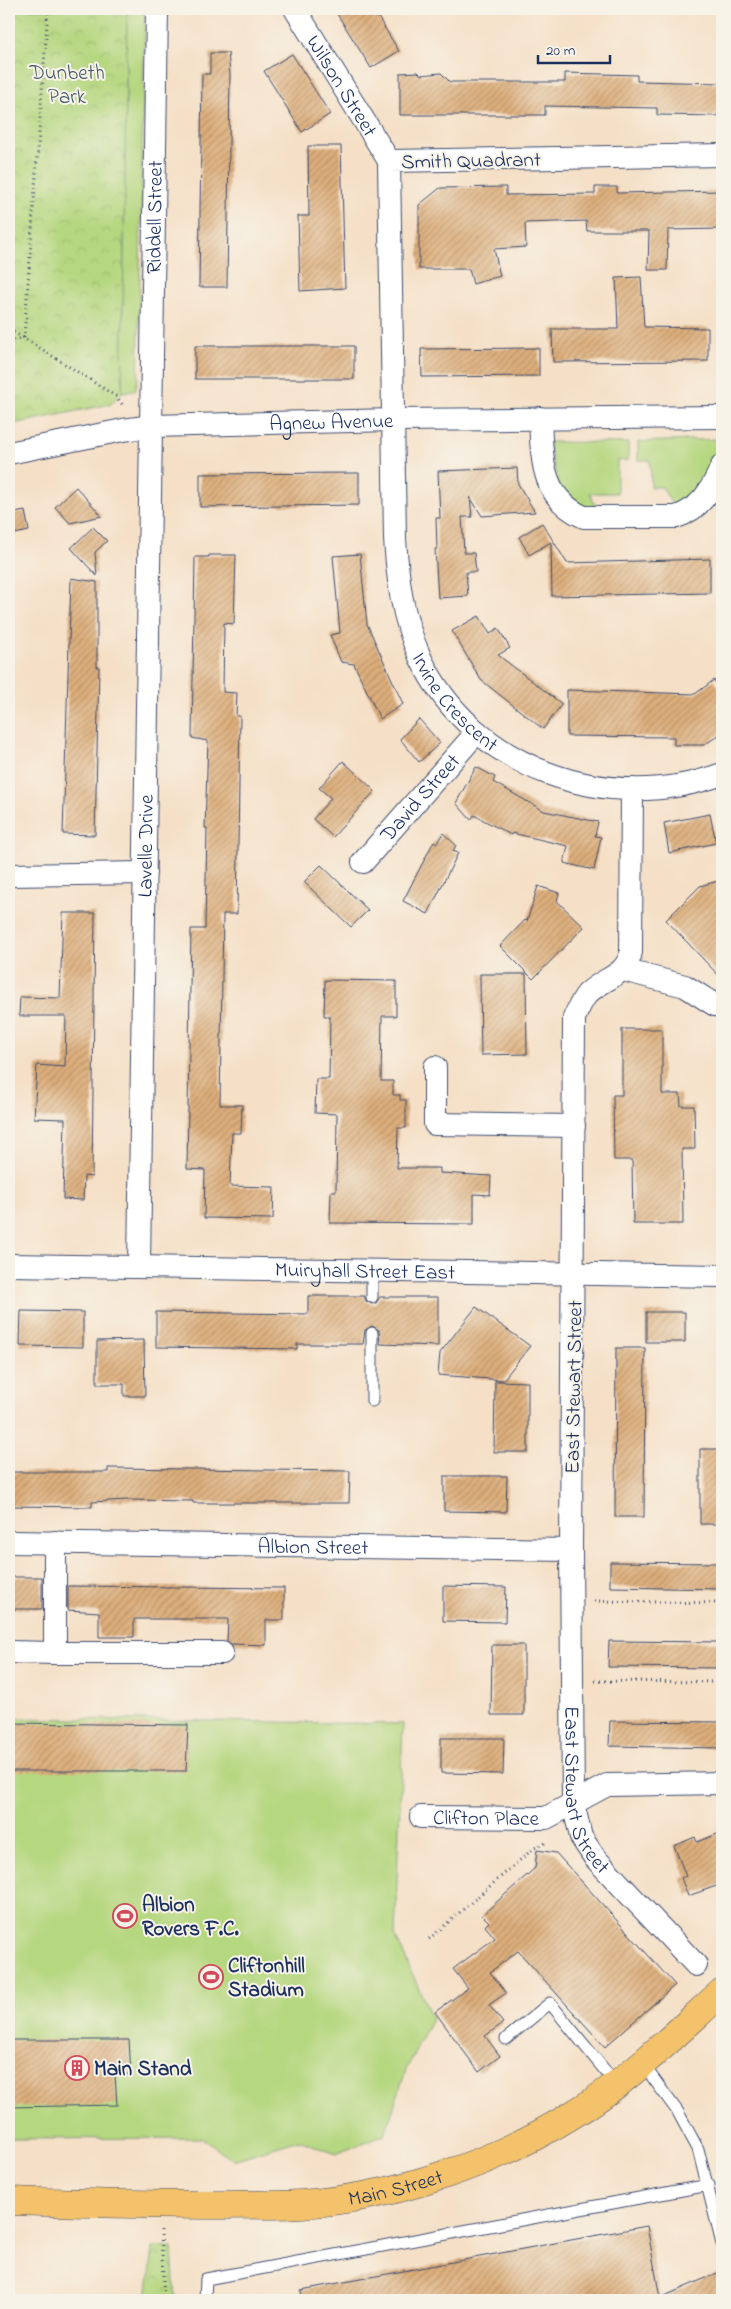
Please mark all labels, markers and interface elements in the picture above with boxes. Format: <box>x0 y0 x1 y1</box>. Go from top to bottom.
street label: Wilson Street <box>298 30 384 143</box>
scale bar <box>538 32 611 64</box>
text: 20 m <box>546 40 576 62</box>
park label: Dunbeth Park <box>28 59 105 113</box>
street label: Smith Quadrant <box>401 146 541 178</box>
street label: Riddell Street <box>140 160 172 274</box>
street label: Agnew Avenue <box>269 407 394 442</box>
street label: Irvine Crescent <box>403 648 504 760</box>
street label: David Street <box>373 748 468 850</box>
street label: Lavelle Drive <box>131 794 163 898</box>
street label: Muiryhall Street East <box>275 1256 455 1289</box>
street label: East Stewart Street <box>558 1300 592 1474</box>
street label: Albion Street <box>257 1533 369 1564</box>
street label: East Stewart Street <box>555 1706 616 1882</box>
street label: Clifton Place <box>433 1804 540 1835</box>
place label: Albion Rovers F.C. <box>142 1891 240 1945</box>
sports icon: Albion Rovers F.C. <box>112 1903 138 1929</box>
place label: Cliftonhill Stadium <box>228 1952 305 2006</box>
sports icon: Cliftonhill Stadium <box>198 1964 224 1990</box>
building icon: Main Stand <box>64 2055 90 2081</box>
place label: Main Stand <box>94 2055 192 2085</box>
street label: Main Street <box>346 2163 447 2215</box>

